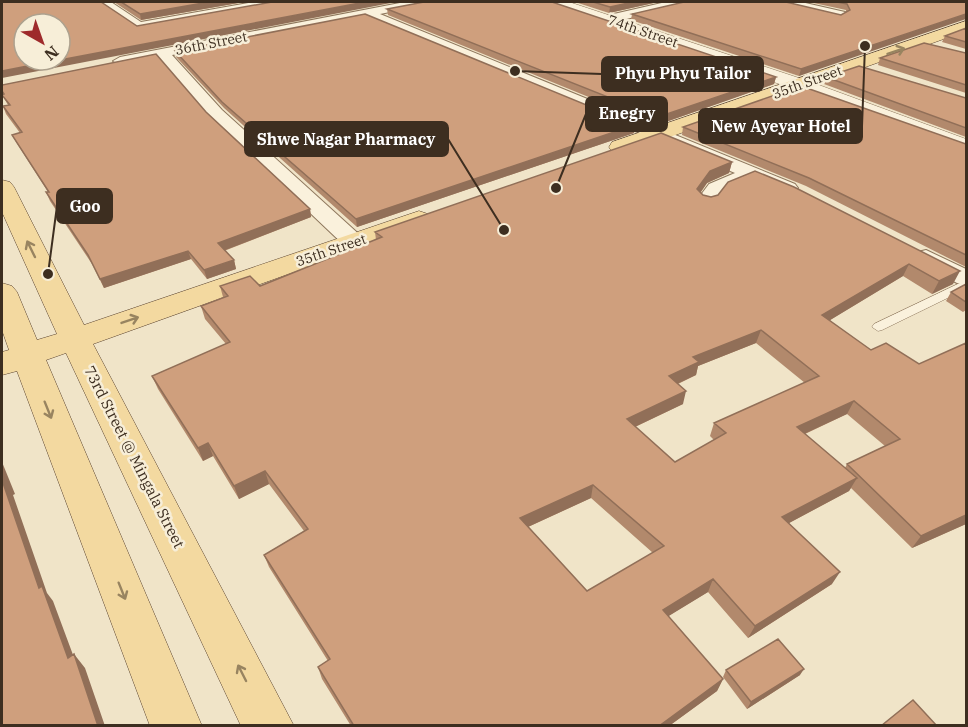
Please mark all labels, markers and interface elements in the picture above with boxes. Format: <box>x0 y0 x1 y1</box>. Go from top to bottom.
street label: 74th Street <box>606 11 681 51</box>
north arrow <box>12 12 72 72</box>
street label: 36th Street <box>173 27 249 59</box>
text: N <box>40 42 63 65</box>
one-way arrow <box>886 44 905 55</box>
callout: Phyu Phyu Tailor <box>602 57 763 91</box>
street label: 35th Street <box>770 61 844 103</box>
text: Phyu Phyu Tailor <box>615 63 751 83</box>
callout: Enegry <box>586 97 667 131</box>
text: Enegry <box>599 103 656 123</box>
callout: New Ayeyar Hotel <box>699 109 862 143</box>
text: New Ayeyar Hotel <box>711 116 851 136</box>
callout: Shwe Nagar Pharmacy <box>245 122 448 156</box>
text: Shwe Nagar Pharmacy <box>257 129 436 149</box>
callout: Goo <box>57 189 112 223</box>
text: Goo <box>69 196 101 216</box>
street label: 35th Street <box>294 230 369 270</box>
one-way arrow <box>25 240 37 258</box>
one-way arrow <box>120 314 139 325</box>
street label: 73rd Street @ Mingala Street <box>80 362 189 551</box>
one-way arrow <box>43 400 54 419</box>
one-way arrow <box>117 581 128 599</box>
one-way arrow <box>236 665 247 683</box>

